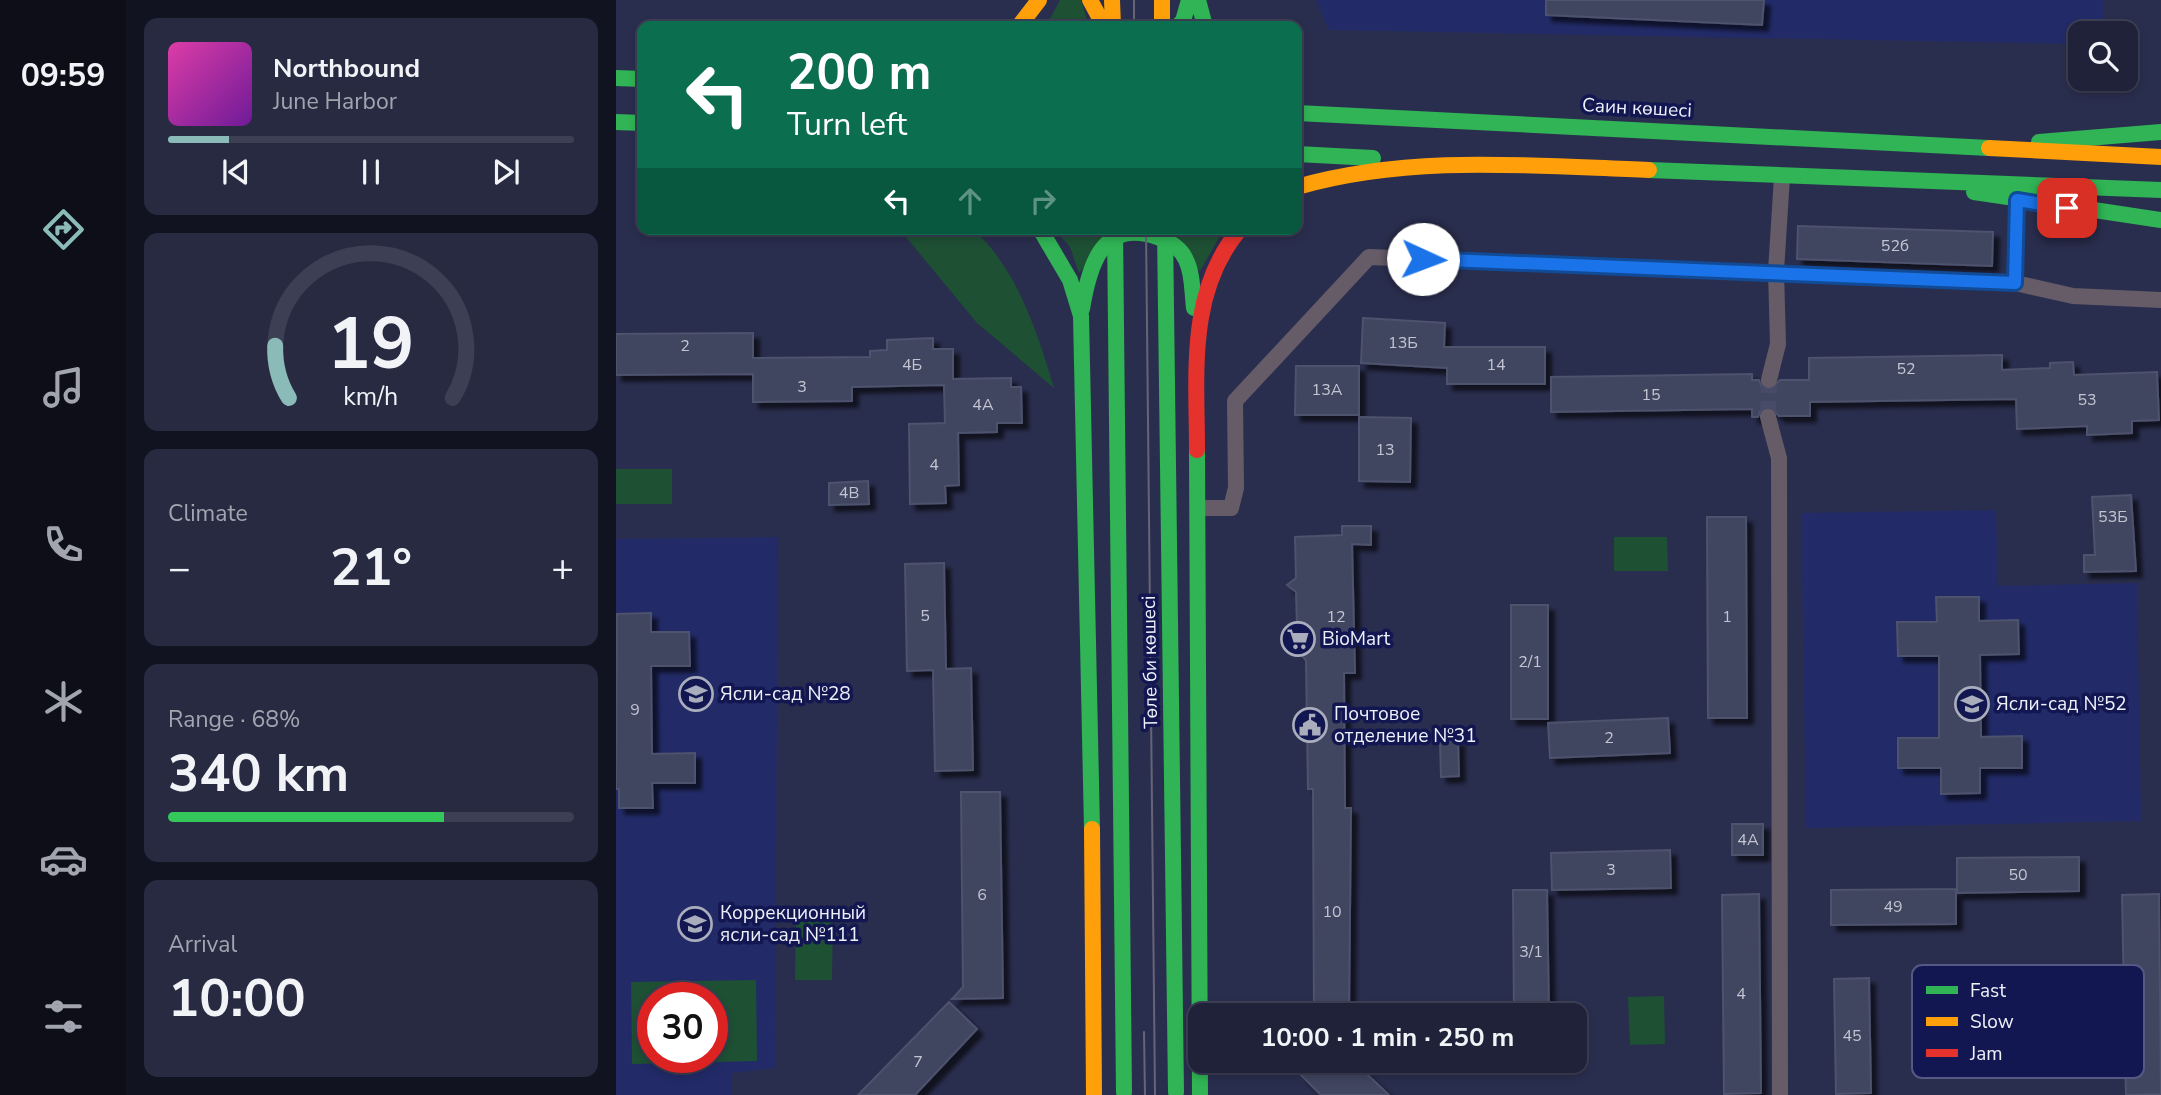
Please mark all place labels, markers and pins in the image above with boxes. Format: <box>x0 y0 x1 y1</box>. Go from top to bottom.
pin <box>2037 178 2097 238</box>
supermarket icon: BioMart <box>1279 620 1317 658</box>
place label: BioMart <box>1322 626 1390 652</box>
school or university icon: Ясли-сад №28 <box>677 675 715 713</box>
place label: Ясли-сад №28 <box>720 681 851 707</box>
school or university icon: Ясли-сад №52 <box>1953 685 1991 723</box>
place label: Ясли-сад №52 <box>1996 691 2127 717</box>
place label: Почтовое отделение №31 <box>1334 701 1477 749</box>
public building icon: Почтовое отделение №31 <box>1291 706 1329 744</box>
place label: Коррекционный ясли-сад №111 <box>720 900 866 948</box>
school or university icon: Коррекционный ясли-сад №111 <box>676 905 714 943</box>

